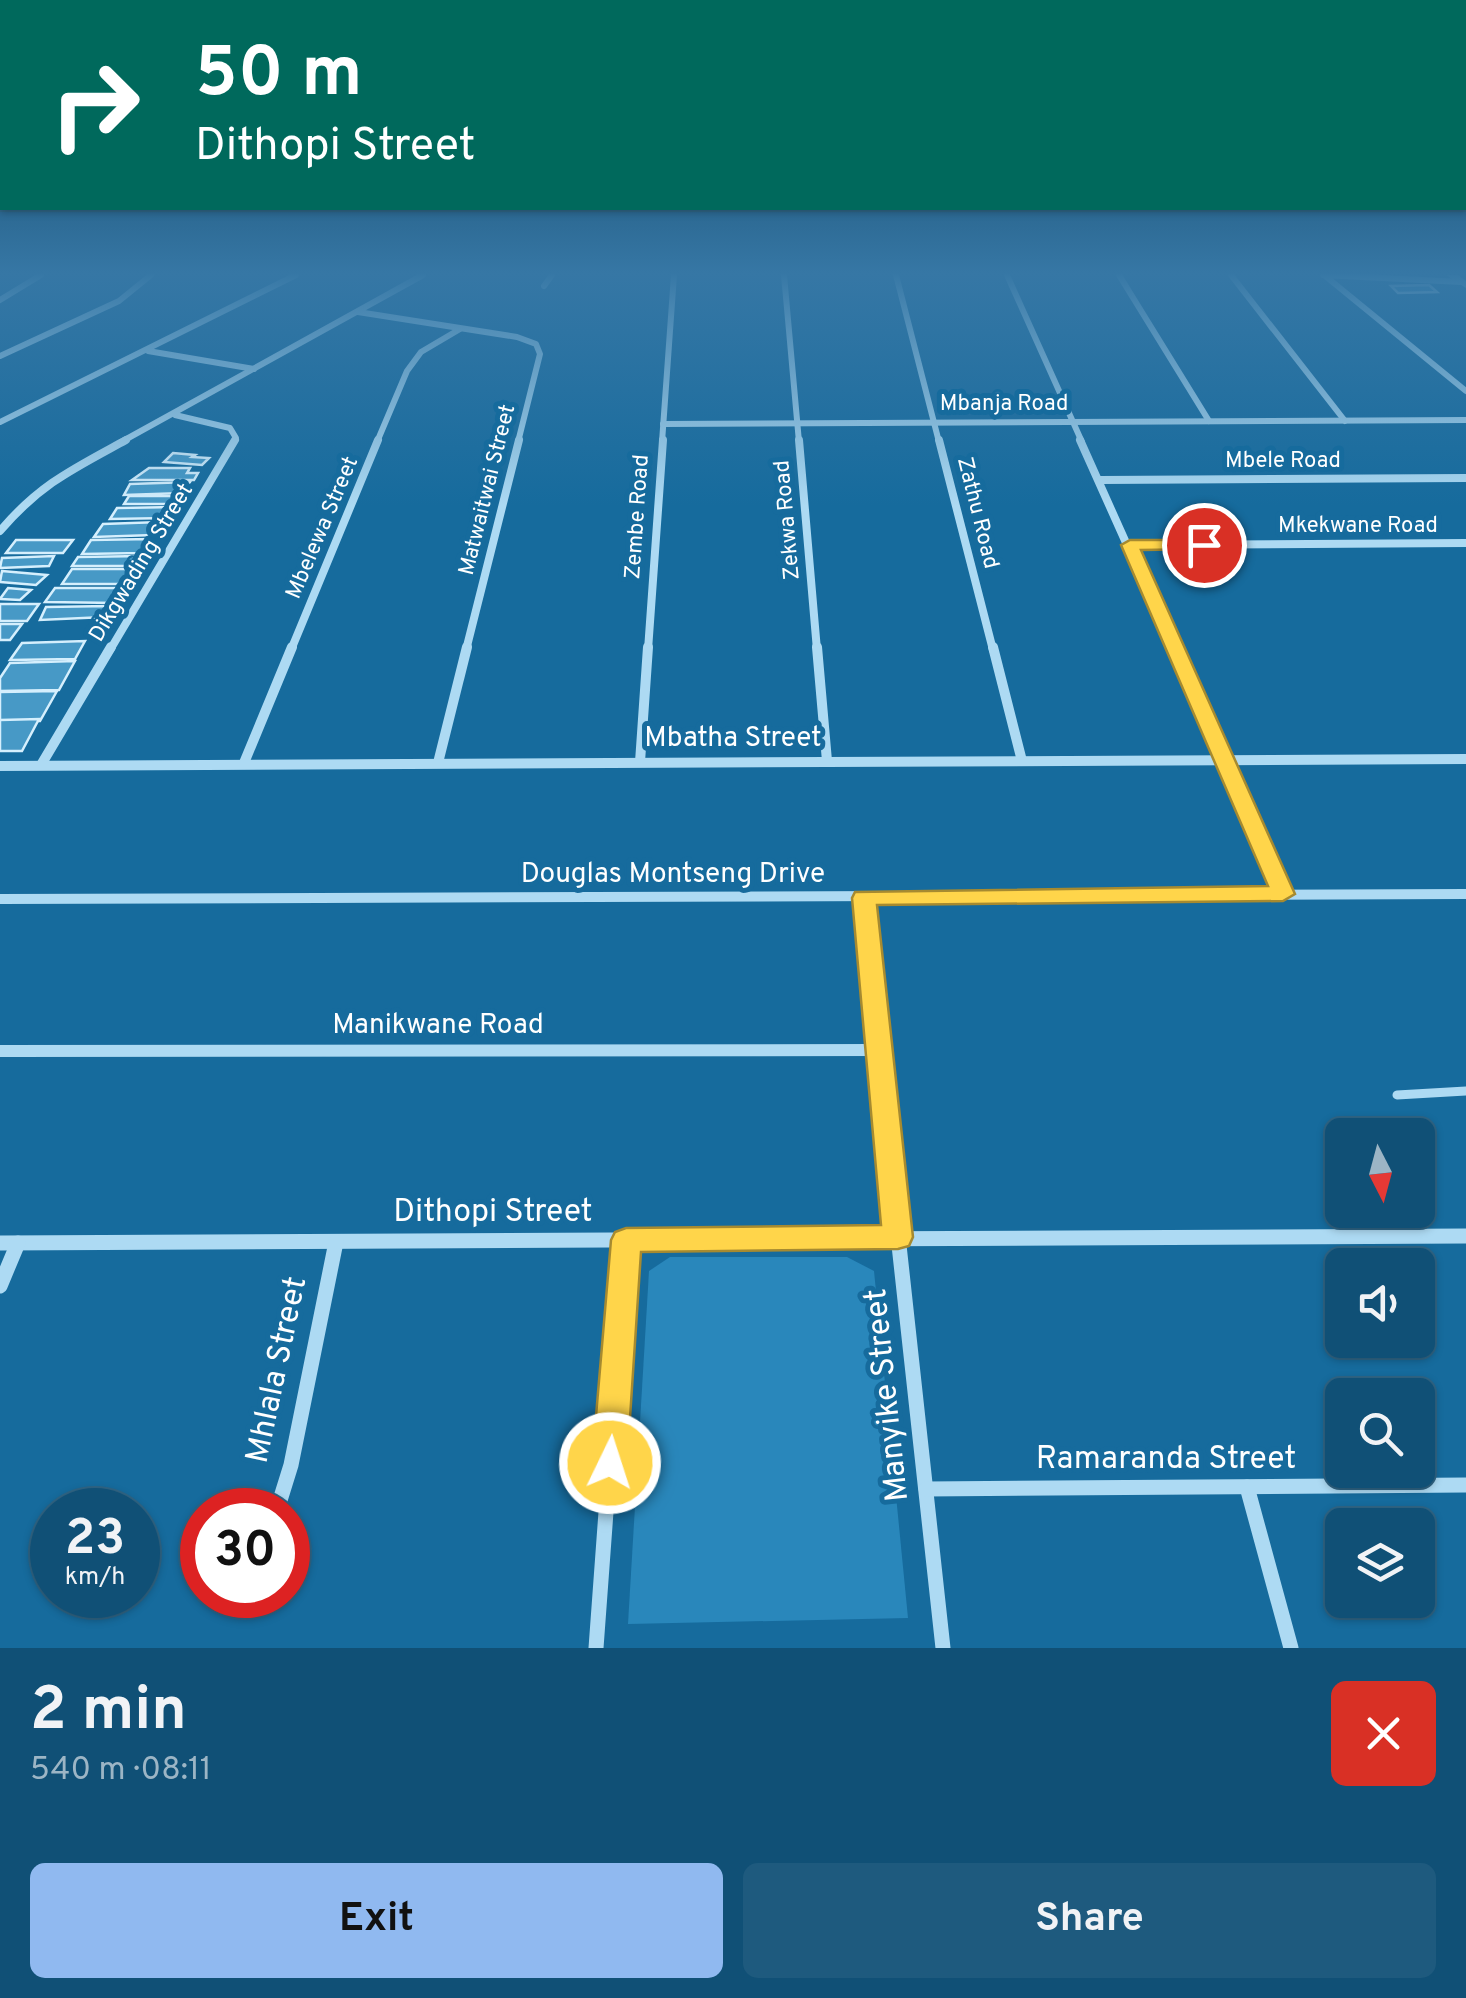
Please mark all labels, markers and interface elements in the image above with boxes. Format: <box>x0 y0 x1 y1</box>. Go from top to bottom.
text: 50 m <box>195 32 362 121</box>
icon: right <box>30 40 160 170</box>
text: Dithopi Street <box>195 119 475 176</box>
street label: Mbanja Road <box>940 391 1068 418</box>
street label: Matwaitwai Street <box>454 402 522 578</box>
street label: Mbele Road <box>1225 448 1341 475</box>
street label: Mbelewa Street <box>281 453 365 603</box>
street label: Zembe Road <box>620 454 656 580</box>
street label: Zathu Road <box>950 454 1004 572</box>
street label: Zekwa Road <box>769 459 807 581</box>
street label: Dikgwading Street <box>84 479 200 647</box>
pin <box>1162 503 1247 588</box>
street label: Mkekwane Road <box>1278 513 1438 540</box>
icon: arrive <box>1177 518 1232 573</box>
street label: Mbatha Street <box>644 721 822 757</box>
street label: Douglas Montseng Drive <box>521 857 825 893</box>
street label: Manikwane Road <box>332 1008 544 1044</box>
north arrow <box>1325 1118 1435 1228</box>
map controls <box>1325 1118 1435 1618</box>
street label: Dithopi Street <box>393 1193 593 1233</box>
button: sound <box>1325 1248 1435 1358</box>
street label: Mhlala Street <box>239 1273 317 1467</box>
street label: Manyike Street <box>857 1287 919 1503</box>
button: search <box>1325 1378 1435 1488</box>
position arrow <box>558 1411 662 1515</box>
street label: Ramaranda Street <box>1036 1440 1296 1480</box>
speed limit sign: 30 <box>180 1488 310 1618</box>
button: layers <box>1325 1508 1435 1618</box>
text: 23 <box>65 1509 125 1572</box>
text: km/h <box>65 1562 125 1594</box>
text: 2 min <box>30 1675 187 1751</box>
button: close <box>1331 1681 1436 1786</box>
text: 540 m · 08:11 <box>30 1751 212 1791</box>
button: Exit <box>30 1863 723 1978</box>
button: Share <box>743 1863 1436 1978</box>

